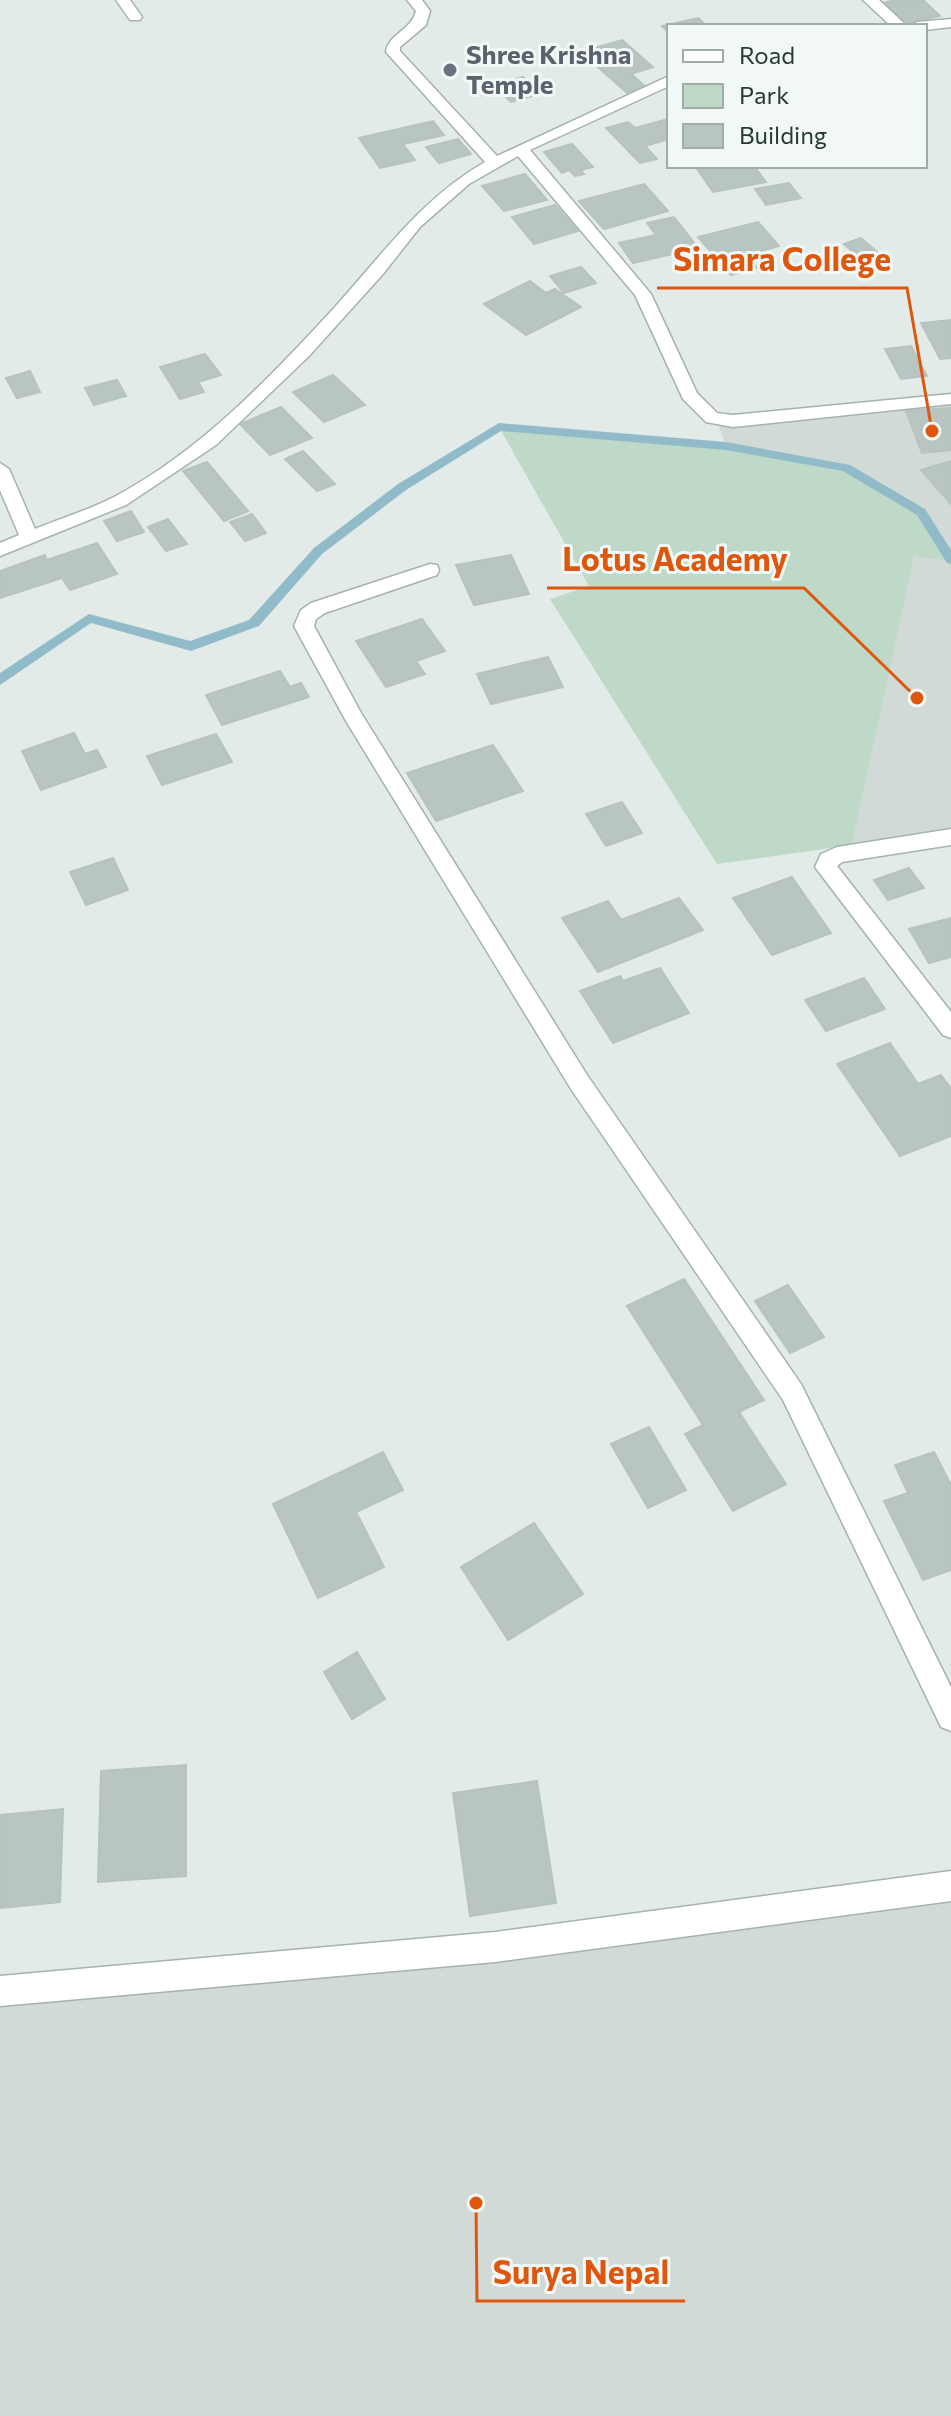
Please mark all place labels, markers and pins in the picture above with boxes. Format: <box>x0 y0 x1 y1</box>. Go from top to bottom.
place label: Shree Krishna Temple <box>466 38 631 99</box>
marker: Shree Krishna Temple <box>441 61 459 79</box>
callout: Simara College <box>657 232 907 288</box>
callout: Lotus Academy <box>547 532 804 588</box>
callout: Surya Nepal <box>477 2245 685 2301</box>

